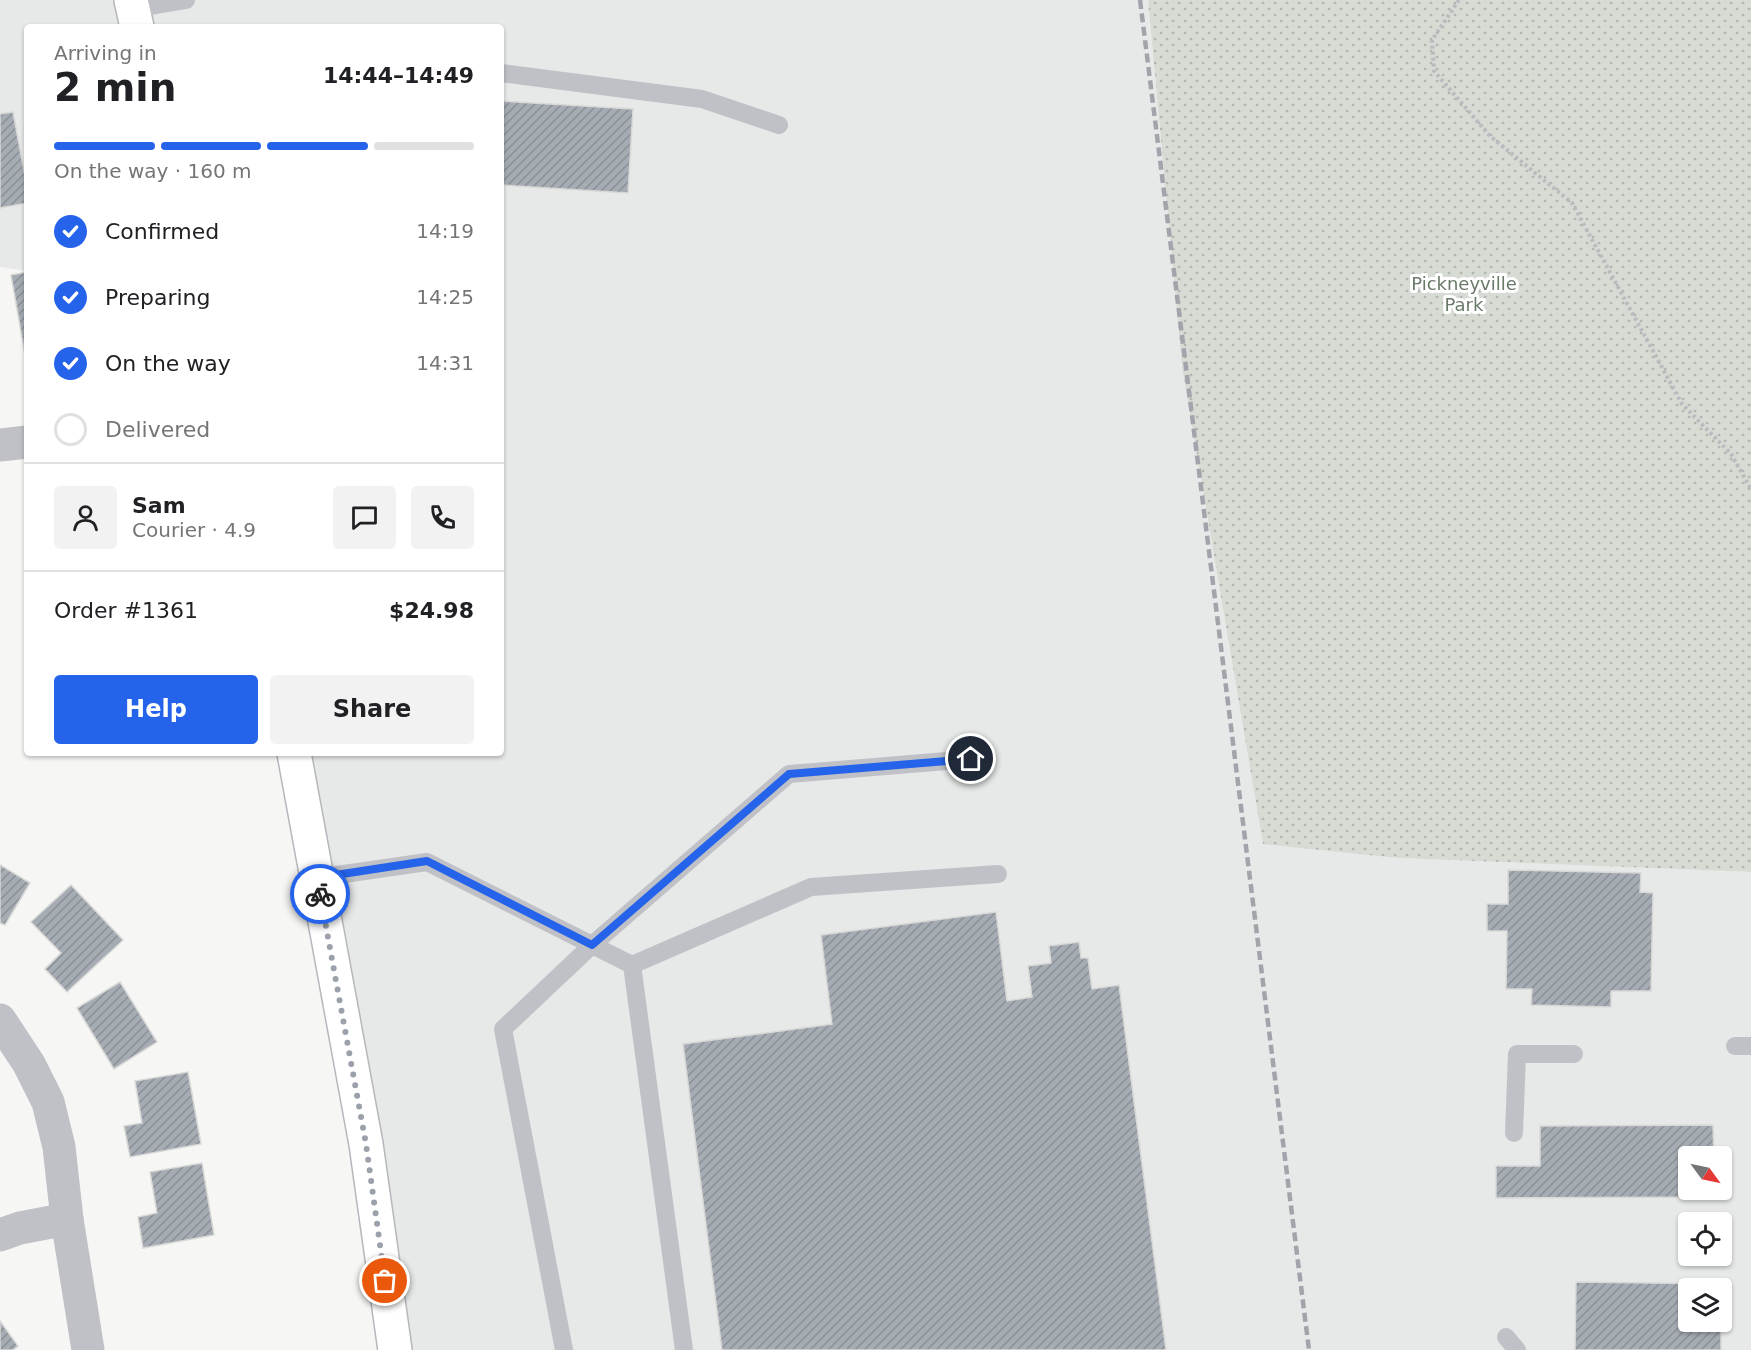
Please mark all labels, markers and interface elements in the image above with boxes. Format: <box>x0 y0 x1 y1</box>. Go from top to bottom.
text: Arriving in <box>54 41 157 65</box>
text: 14:44–14:49 <box>323 63 474 88</box>
text: 2 min <box>54 65 176 110</box>
text: On the way · 160 m <box>54 159 252 183</box>
icon: check <box>54 215 87 248</box>
text: Confirmed <box>105 219 219 244</box>
text: 14:19 <box>416 219 474 243</box>
park label: Pickneyville Park <box>1411 273 1517 315</box>
icon: check <box>54 281 87 314</box>
text: Preparing <box>105 285 211 310</box>
text: 14:25 <box>416 285 474 309</box>
icon: check <box>54 347 87 380</box>
text: On the way <box>105 351 231 376</box>
text: 14:31 <box>416 351 474 375</box>
text: Delivered <box>105 417 210 442</box>
button: person <box>54 486 117 549</box>
button: chat <box>333 486 396 549</box>
button: phone <box>411 486 474 549</box>
text: Sam <box>132 493 186 518</box>
text: Courier · 4.9 <box>132 518 256 542</box>
text: Order #1361 <box>54 598 198 623</box>
text: $24.98 <box>389 598 474 623</box>
button: Help <box>54 675 258 744</box>
button: Share <box>270 675 474 744</box>
pin <box>945 733 996 784</box>
icon: home <box>954 742 987 775</box>
courier <box>290 864 350 924</box>
icon: bike <box>304 878 337 911</box>
north arrow <box>1678 1146 1732 1200</box>
map controls <box>1678 1146 1732 1332</box>
button: locate <box>1678 1212 1732 1266</box>
pin <box>359 1255 410 1306</box>
icon: bag <box>368 1264 401 1297</box>
button: layers <box>1678 1278 1732 1332</box>

